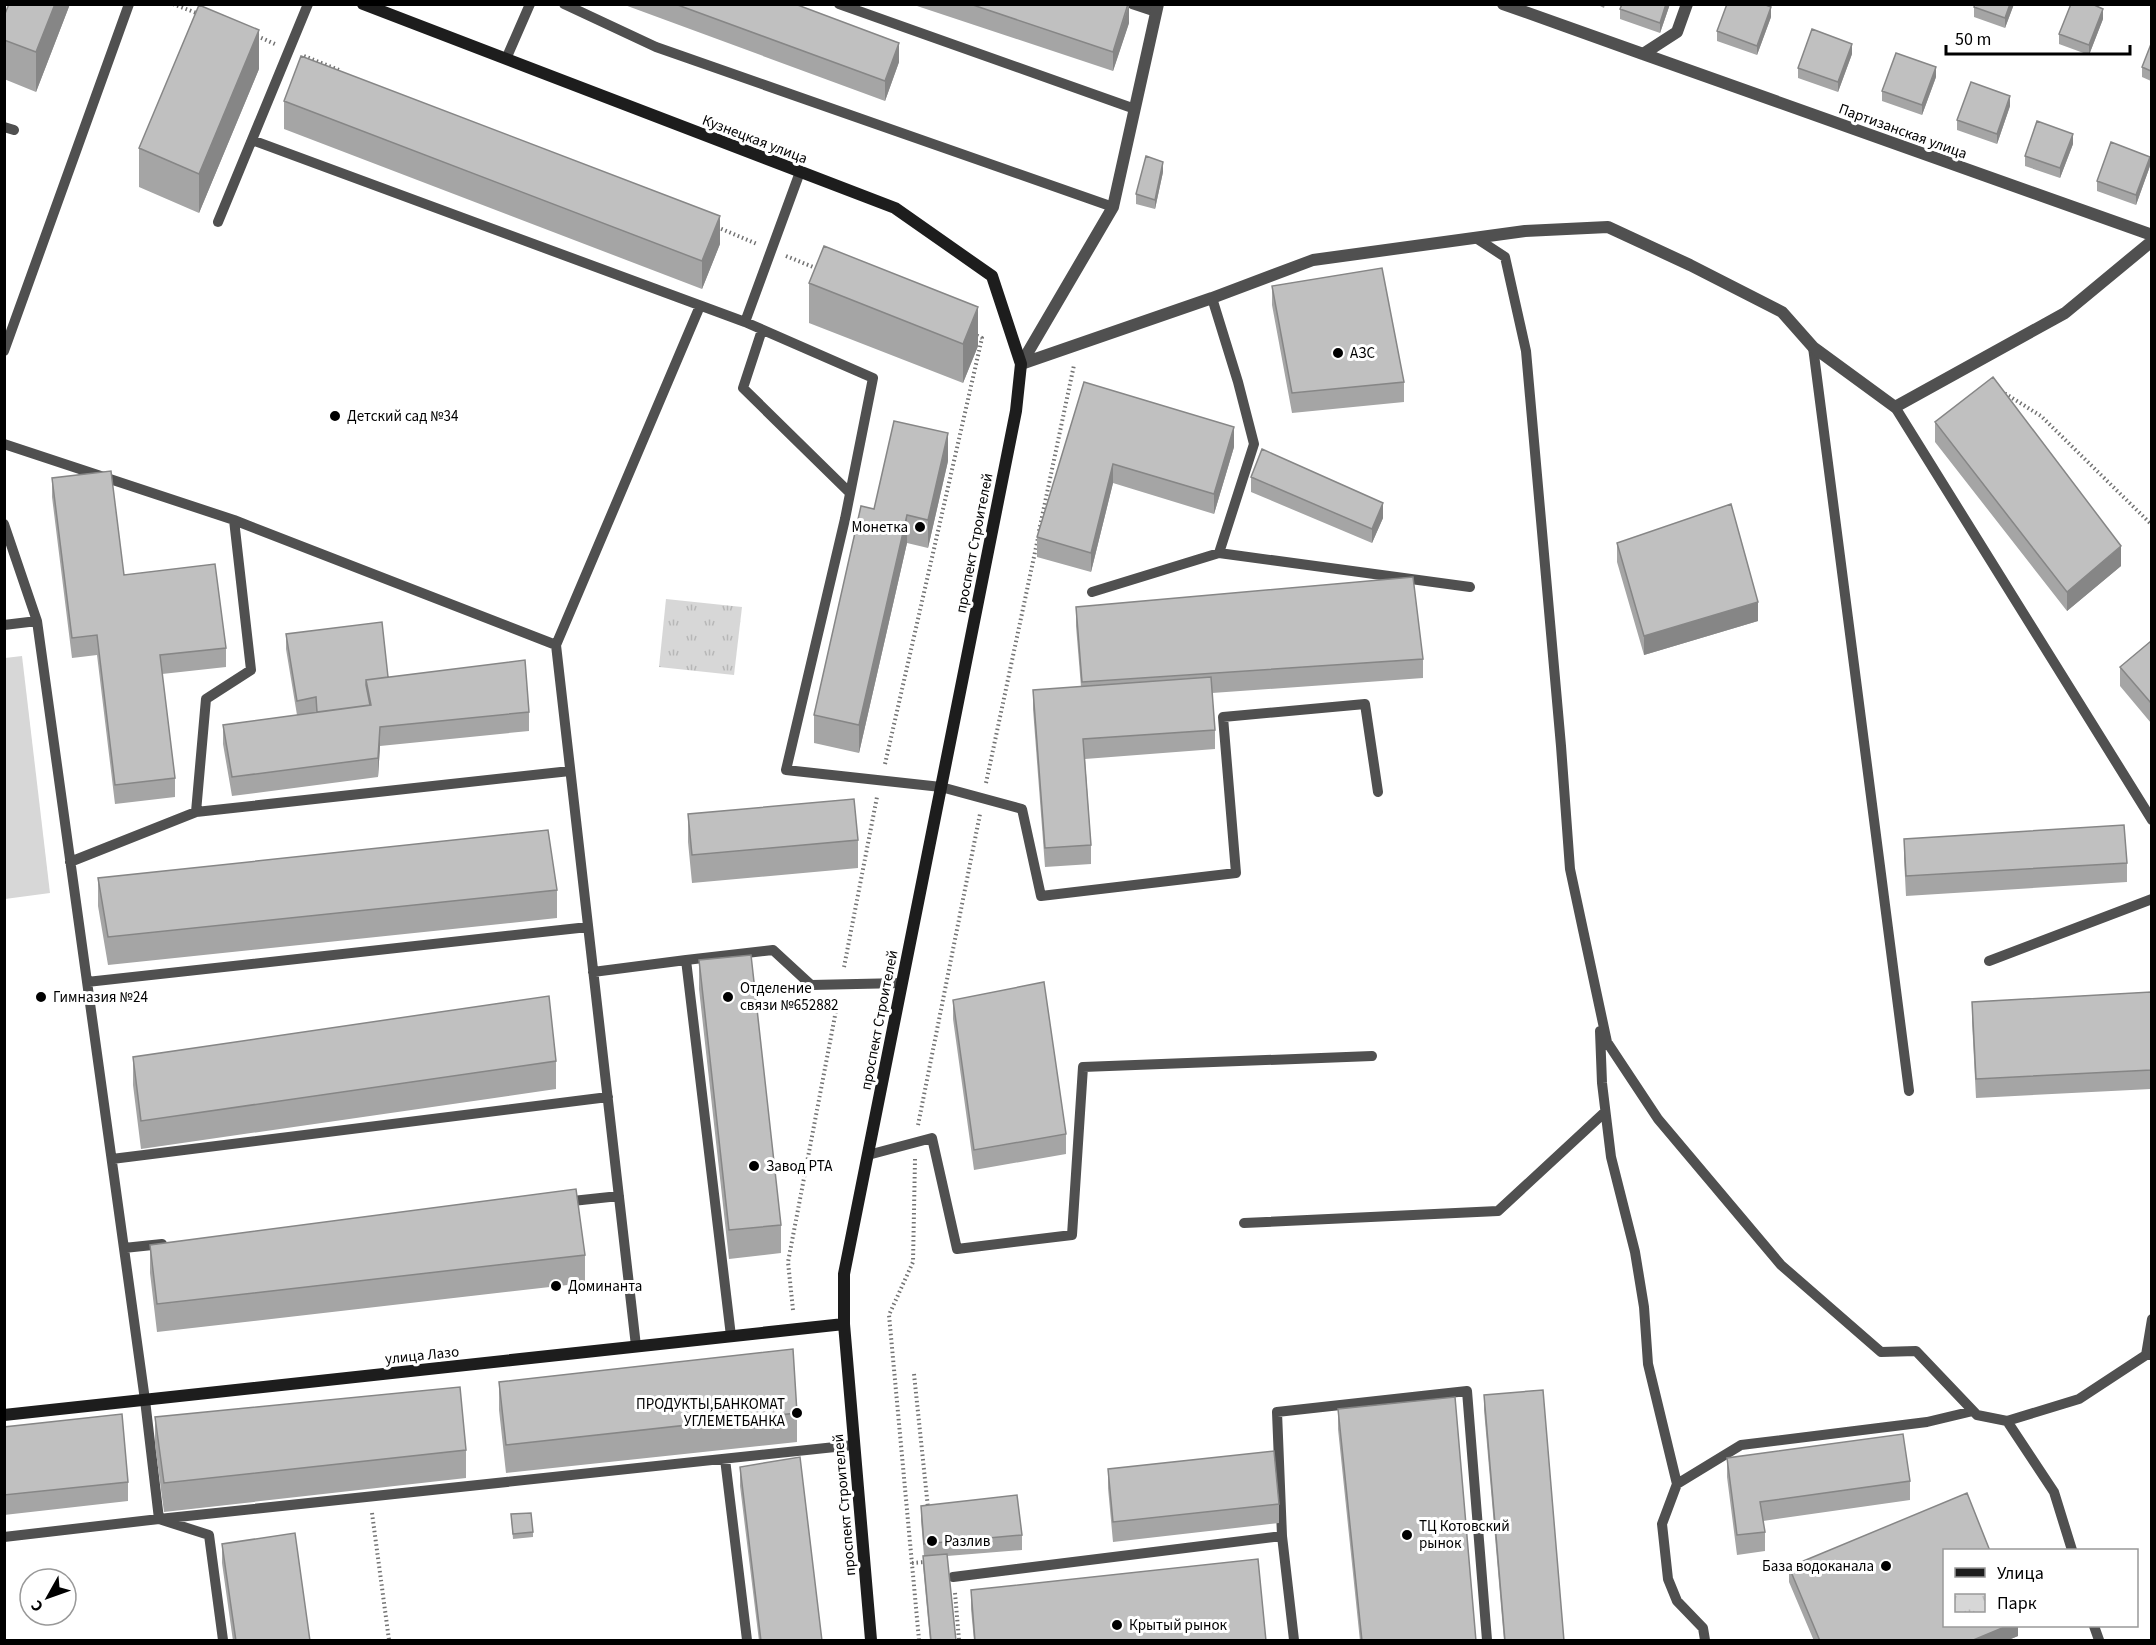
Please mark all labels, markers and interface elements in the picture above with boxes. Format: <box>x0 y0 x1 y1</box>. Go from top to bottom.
scale bar <box>1946 18 2130 56</box>
text: 50 m <box>1955 27 1991 52</box>
street label: Партизанская улица <box>1836 98 1970 164</box>
street label: Кузнецкая улица <box>699 110 810 169</box>
place label: АЗС <box>1350 343 1375 364</box>
marker: АЗС <box>1331 346 1345 360</box>
place label: Детский сад №34 <box>347 406 459 427</box>
marker: Детский сад №34 <box>328 409 342 423</box>
street label: проспект Строителей <box>951 471 998 615</box>
place label: Монетка <box>852 517 908 538</box>
marker: Монетка <box>913 520 927 534</box>
street label: проспект Строителей <box>856 948 903 1092</box>
place label: Отделение связи №652882 <box>740 978 839 1016</box>
place label: Гимназия №24 <box>53 987 148 1008</box>
marker: Гимназия №24 <box>34 990 48 1004</box>
marker: Отделение связи №652882 <box>721 990 735 1004</box>
place label: Завод РТА <box>766 1156 833 1177</box>
marker: Завод РТА <box>747 1159 761 1173</box>
place label: Доминанта <box>568 1276 642 1297</box>
marker: Доминанта <box>549 1279 563 1293</box>
street label: улица Лазо <box>384 1341 460 1370</box>
place label: ПРОДУКТЫ,БАНКОМАТ УГЛЕМЕТБАНКА <box>636 1394 786 1432</box>
marker: ПРОДУКТЫ,БАНКОМАТ УГЛЕМЕТБАНКА <box>790 1406 804 1420</box>
street label: проспект Строителей <box>828 1433 861 1577</box>
place label: ТЦ Котовский рынок <box>1419 1516 1510 1554</box>
marker: ТЦ Котовский рынок <box>1400 1528 1414 1542</box>
place label: Разлив <box>944 1531 991 1552</box>
marker: Разлив <box>925 1534 939 1548</box>
legend <box>1943 1549 2138 1627</box>
place label: База водоканала <box>1762 1556 1874 1577</box>
marker: База водоканала <box>1879 1559 1893 1573</box>
text: Улица <box>1997 1561 2044 1586</box>
north arrow <box>18 1567 78 1627</box>
text: Парк <box>1997 1591 2037 1616</box>
text: С <box>26 1595 49 1617</box>
place label: Крытый рынок <box>1129 1615 1228 1636</box>
marker: Крытый рынок <box>1110 1618 1124 1632</box>

